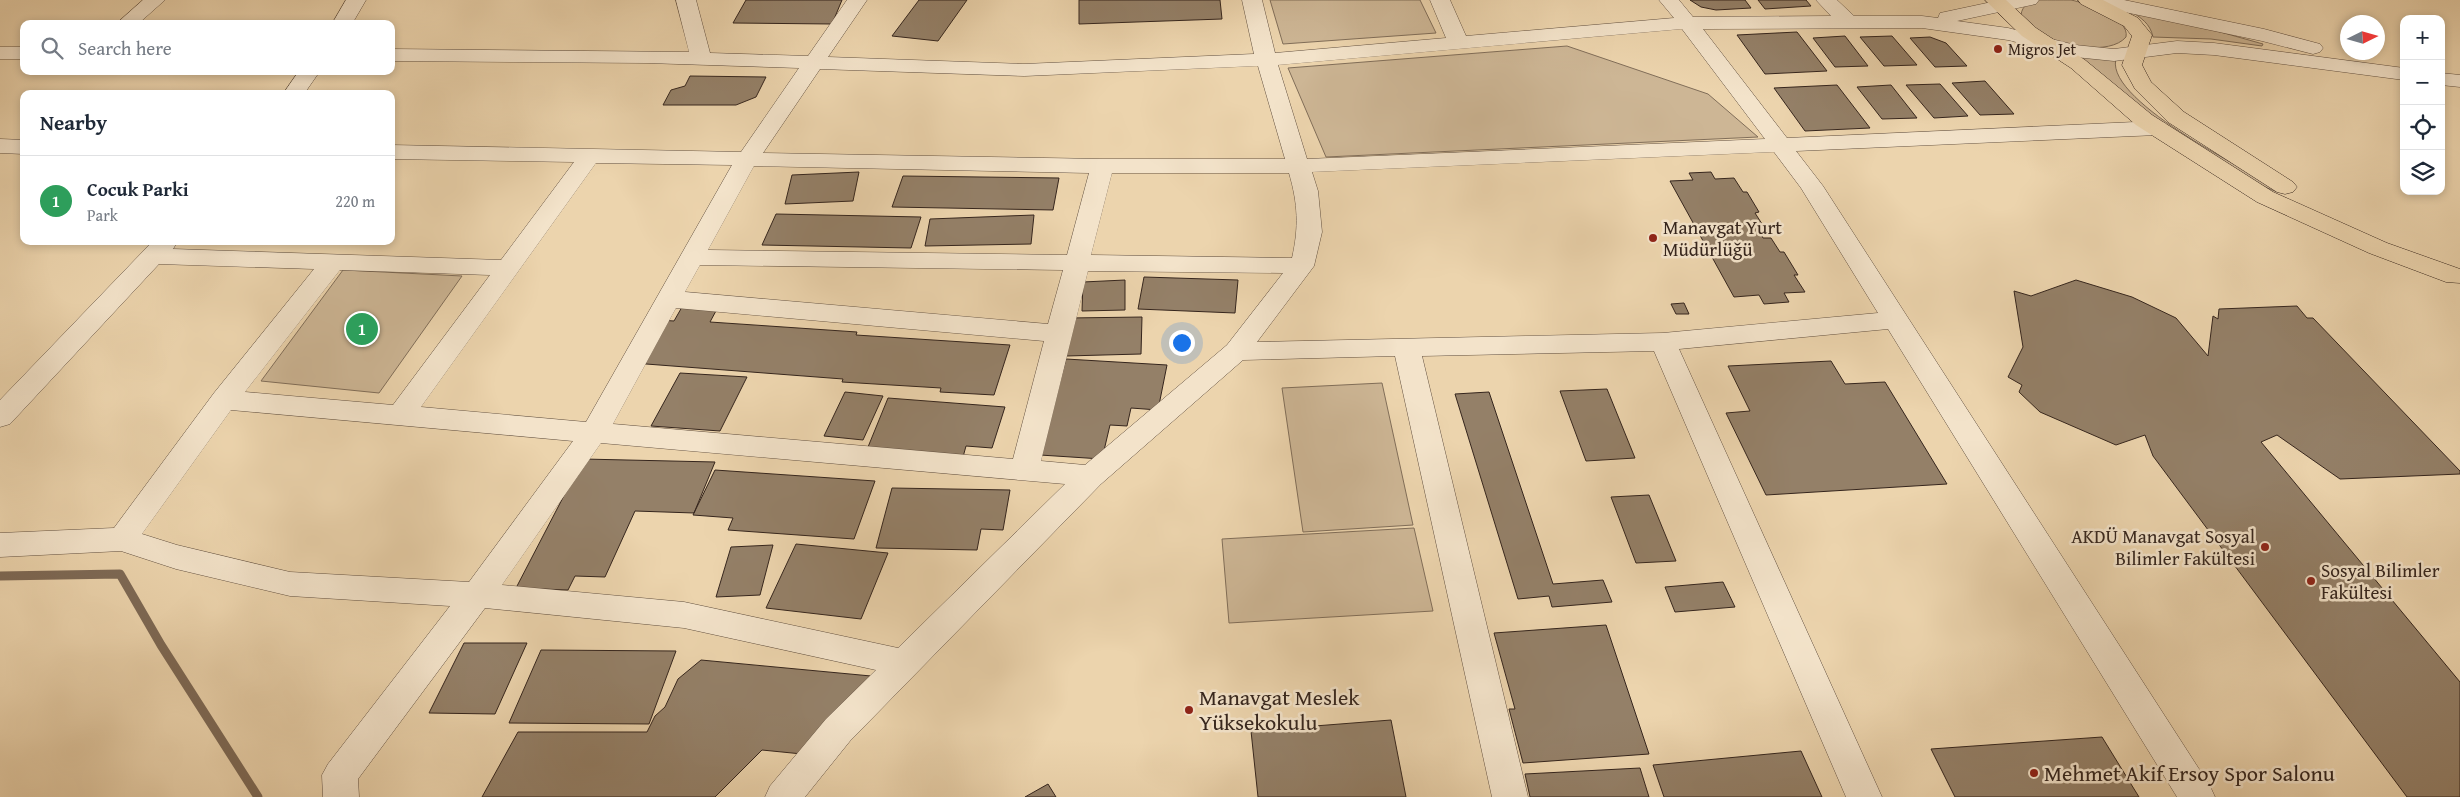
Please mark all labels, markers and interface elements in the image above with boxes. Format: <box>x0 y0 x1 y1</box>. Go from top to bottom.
north arrow <box>2340 15 2385 60</box>
map controls <box>2400 15 2445 195</box>
button: + <box>2400 15 2445 60</box>
search box <box>20 20 395 75</box>
icon: search <box>38 34 66 62</box>
text: Search here <box>78 34 172 62</box>
place label: Migros Jet <box>2008 37 2077 61</box>
marker: Migros Jet <box>1992 43 2004 55</box>
button: − <box>2400 60 2445 105</box>
button: locate <box>2400 105 2445 150</box>
text: Nearby <box>40 107 107 138</box>
button: layers <box>2400 150 2445 195</box>
text: Cocuk Parki <box>87 175 189 203</box>
text: 1 <box>52 189 60 213</box>
text: 220 m <box>335 189 375 213</box>
text: Park <box>87 203 118 227</box>
place label: Manavgat Yurt Müdürlüğü <box>1663 213 1782 263</box>
marker: Manavgat Yurt Müdürlüğü <box>1647 232 1659 244</box>
pin: 1 <box>346 310 378 348</box>
your location <box>1169 330 1195 356</box>
place label: AKDÜ Manavgat Sosyal Bilimler Fakültesi <box>2071 522 2255 572</box>
marker: AKDÜ Manavgat Sosyal Bilimler Fakültesi <box>2259 541 2271 553</box>
place label: Sosyal Bilimler Fakültesi <box>2321 556 2440 606</box>
marker: Sosyal Bilimler Fakültesi <box>2305 575 2317 587</box>
place label: Manavgat Meslek Yüksekokulu <box>1199 681 1360 738</box>
marker: Manavgat Meslek Yüksekokulu <box>1183 704 1195 716</box>
place label: Mehmet Akif Ersoy Spor Salonu <box>2044 757 2335 789</box>
marker: Mehmet Akif Ersoy Spor Salonu <box>2028 767 2040 779</box>

